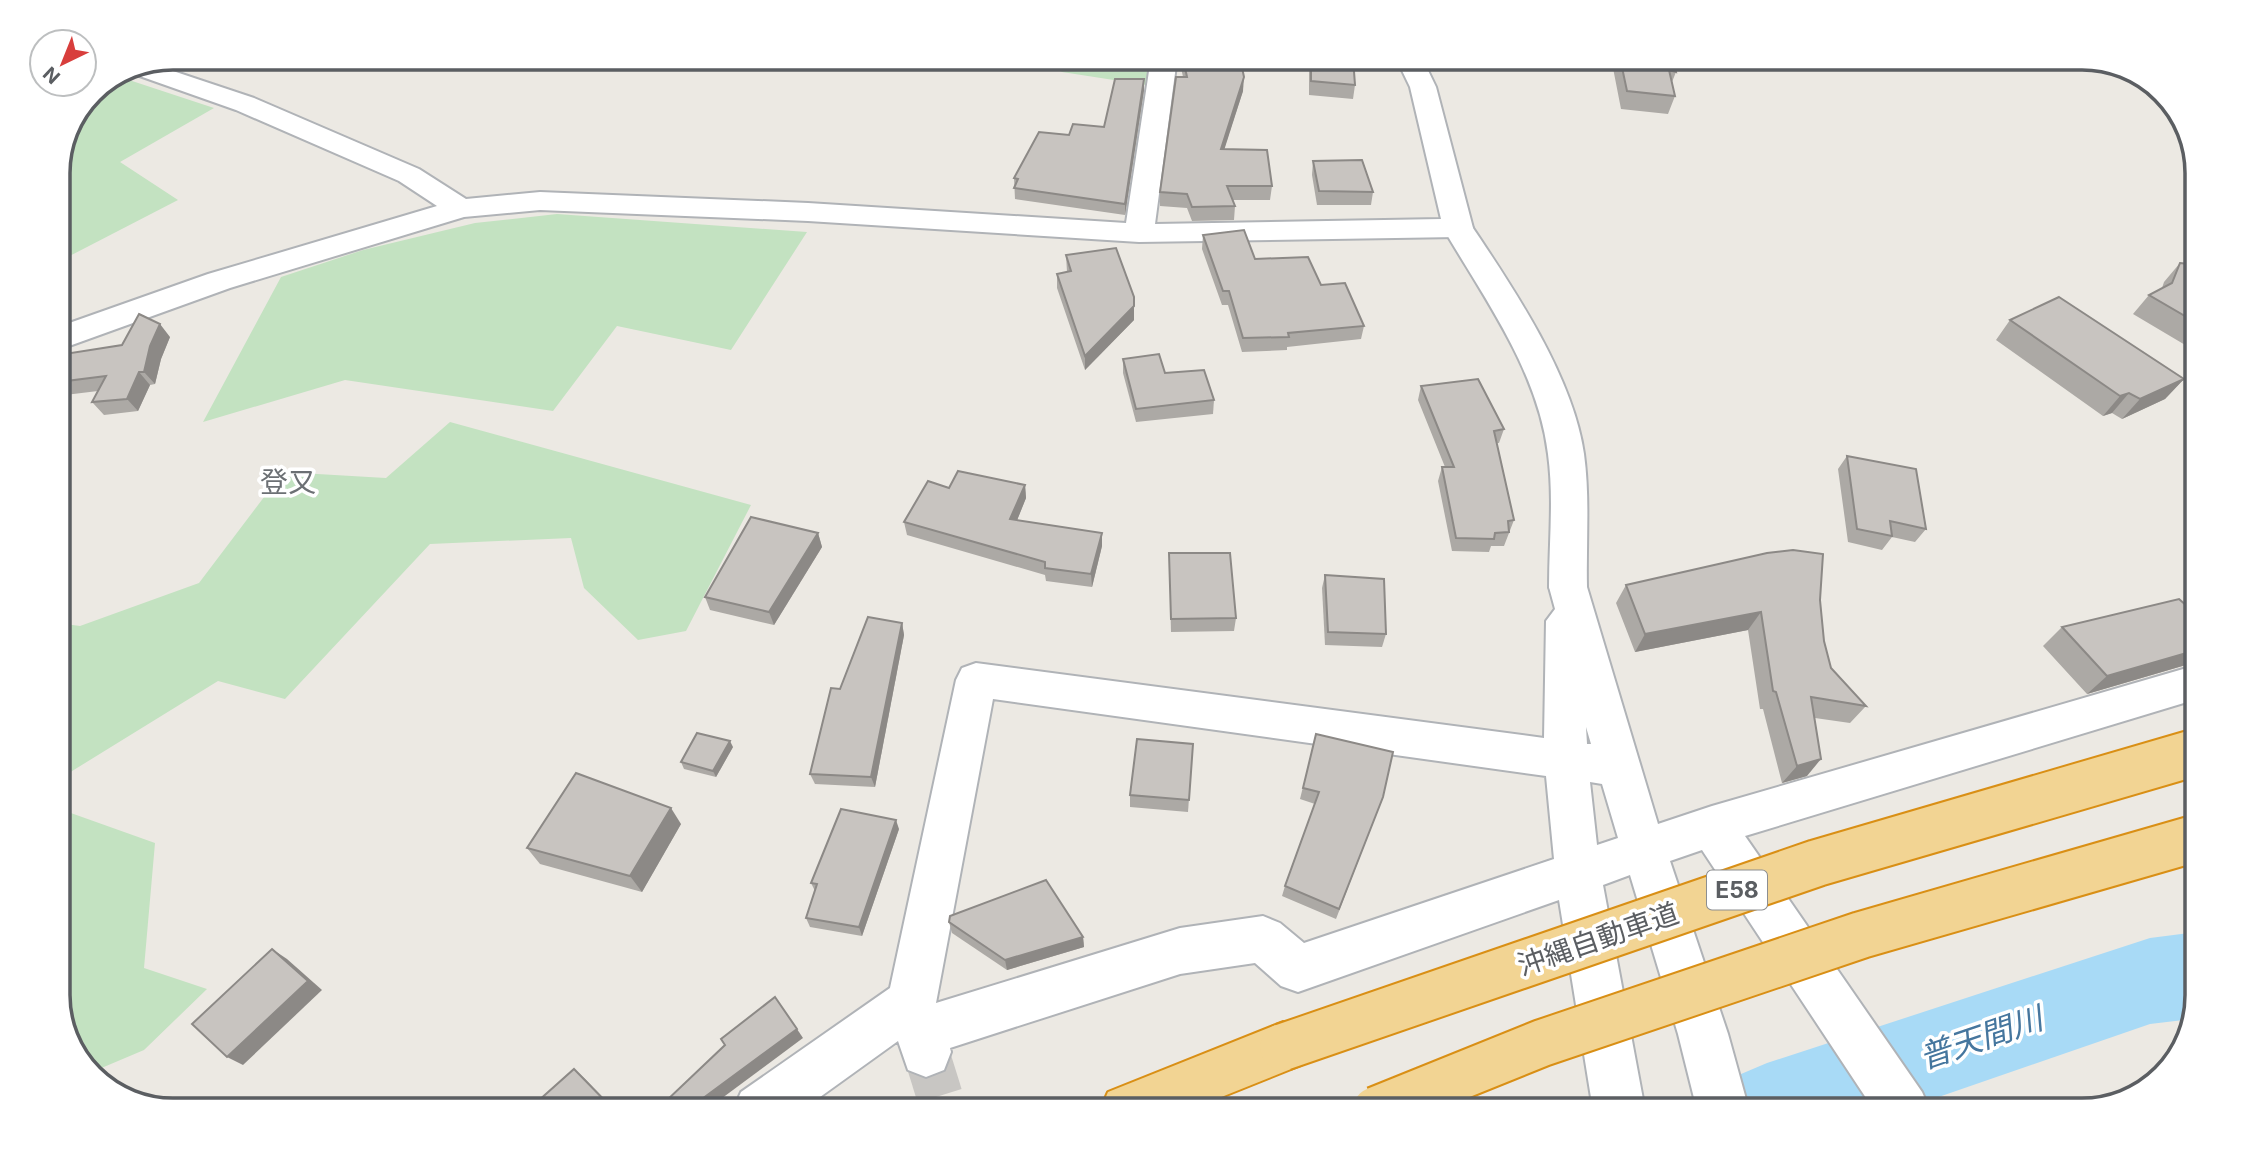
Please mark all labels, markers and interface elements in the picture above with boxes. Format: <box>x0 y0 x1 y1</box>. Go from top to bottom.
north arrow <box>28 28 98 98</box>
text: N <box>39 62 65 88</box>
district label: 登又 <box>260 465 316 499</box>
road number: E58 <box>1707 870 1767 909</box>
street label: 沖縄自動車道 <box>1513 896 1683 982</box>
water label: 普天間川 <box>1914 997 2051 1077</box>

